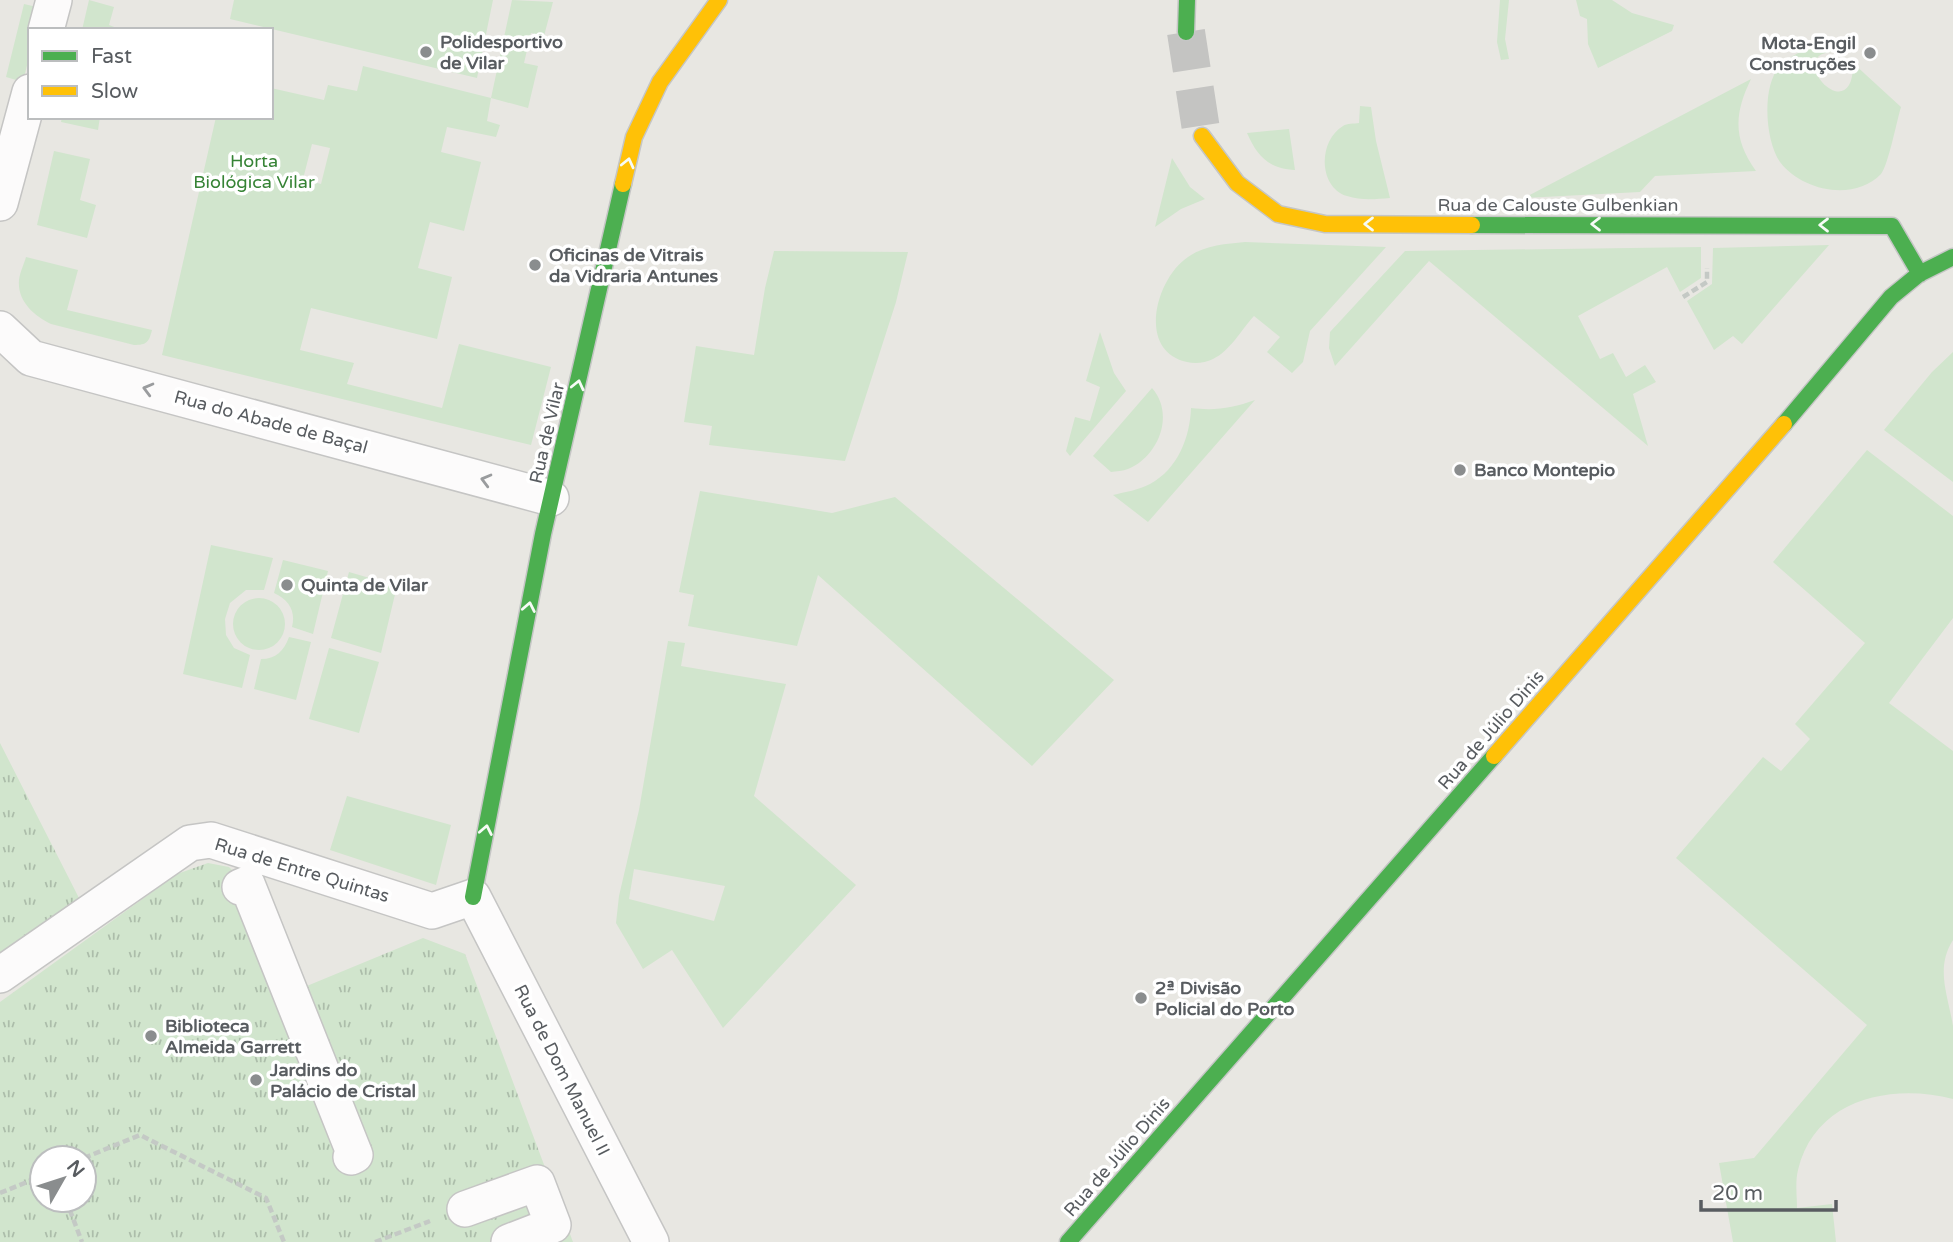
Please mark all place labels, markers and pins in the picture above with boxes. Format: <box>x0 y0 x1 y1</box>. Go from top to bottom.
place label: Polidesportivo de Vilar <box>440 31 563 74</box>
place label: Mota-Engil Construções <box>1749 32 1856 75</box>
marker: Polidesportivo de Vilar <box>418 44 434 60</box>
marker: Mota-Engil Construções <box>1862 45 1878 61</box>
place label: Oficinas de Vitrais da Vidraria Antunes <box>549 244 719 287</box>
marker: Oficinas de Vitrais da Vidraria Antunes <box>527 257 543 273</box>
place label: Banco Montepio <box>1474 459 1615 481</box>
marker: Banco Montepio <box>1452 462 1468 478</box>
place label: Quinta de Vilar <box>301 574 429 596</box>
marker: Quinta de Vilar <box>279 577 295 593</box>
place label: 2ª Divisão Policial do Porto <box>1155 977 1295 1020</box>
marker: 2ª Divisão Policial do Porto <box>1133 990 1149 1006</box>
place label: Biblioteca Almeida Garrett <box>165 1015 301 1058</box>
marker: Biblioteca Almeida Garrett <box>143 1028 159 1044</box>
place label: Jardins do Palácio de Cristal <box>269 1059 416 1102</box>
marker: Jardins do Palácio de Cristal <box>248 1072 264 1088</box>

